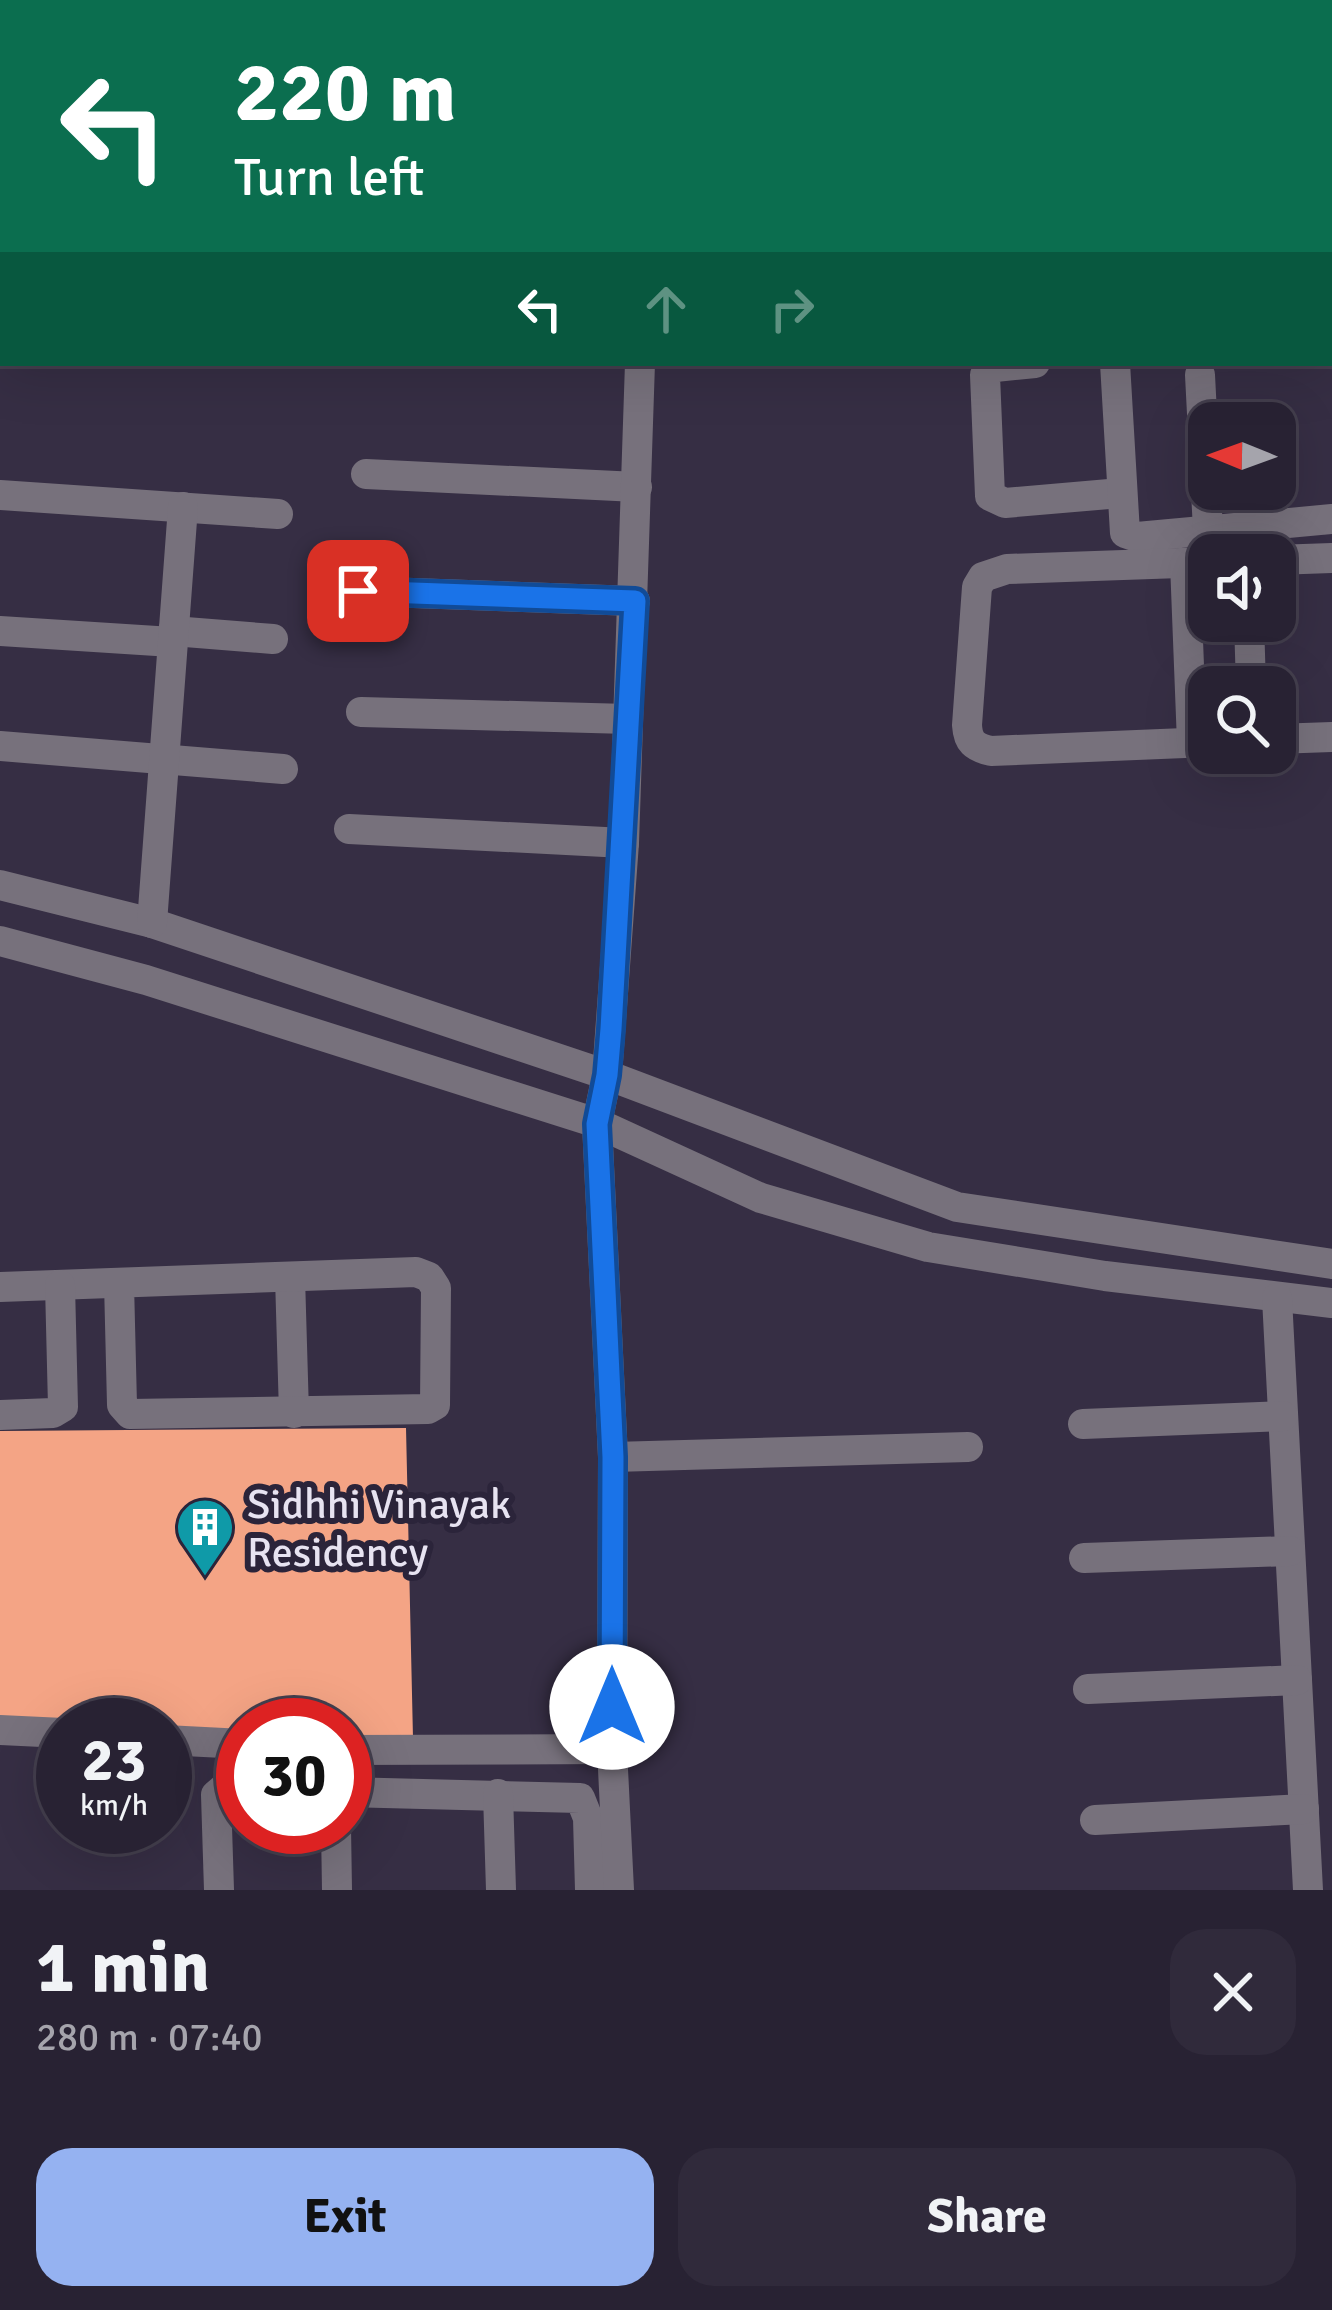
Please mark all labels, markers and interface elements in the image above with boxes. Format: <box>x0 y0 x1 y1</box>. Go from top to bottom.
text: 220 m <box>234 41 456 145</box>
icon: left <box>36 48 192 204</box>
text: Turn left <box>234 144 424 211</box>
icon: left <box>507 276 573 342</box>
icon: ahead <box>633 276 699 342</box>
icon: right <box>759 276 825 342</box>
north arrow <box>1188 402 1296 510</box>
map controls <box>1188 402 1296 774</box>
button: sound <box>1188 534 1296 642</box>
pin <box>307 540 409 642</box>
icon: arrive <box>325 558 391 624</box>
button: search <box>1188 666 1296 774</box>
place label: Sidhhi Vinayak Residency <box>247 1479 511 1578</box>
building icon: Sidhhi Vinayak Residency <box>174 1496 236 1578</box>
position arrow <box>549 1644 675 1770</box>
speed limit sign: 30 <box>216 1698 372 1854</box>
text: 23 <box>82 1724 146 1798</box>
text: km/h <box>80 1787 148 1824</box>
text: 1 min <box>36 1923 210 2012</box>
button: close <box>1170 1929 1296 2055</box>
text: 280 m · 07:40 <box>36 2013 263 2061</box>
button: Exit <box>36 2148 654 2286</box>
button: Share <box>678 2148 1296 2286</box>

